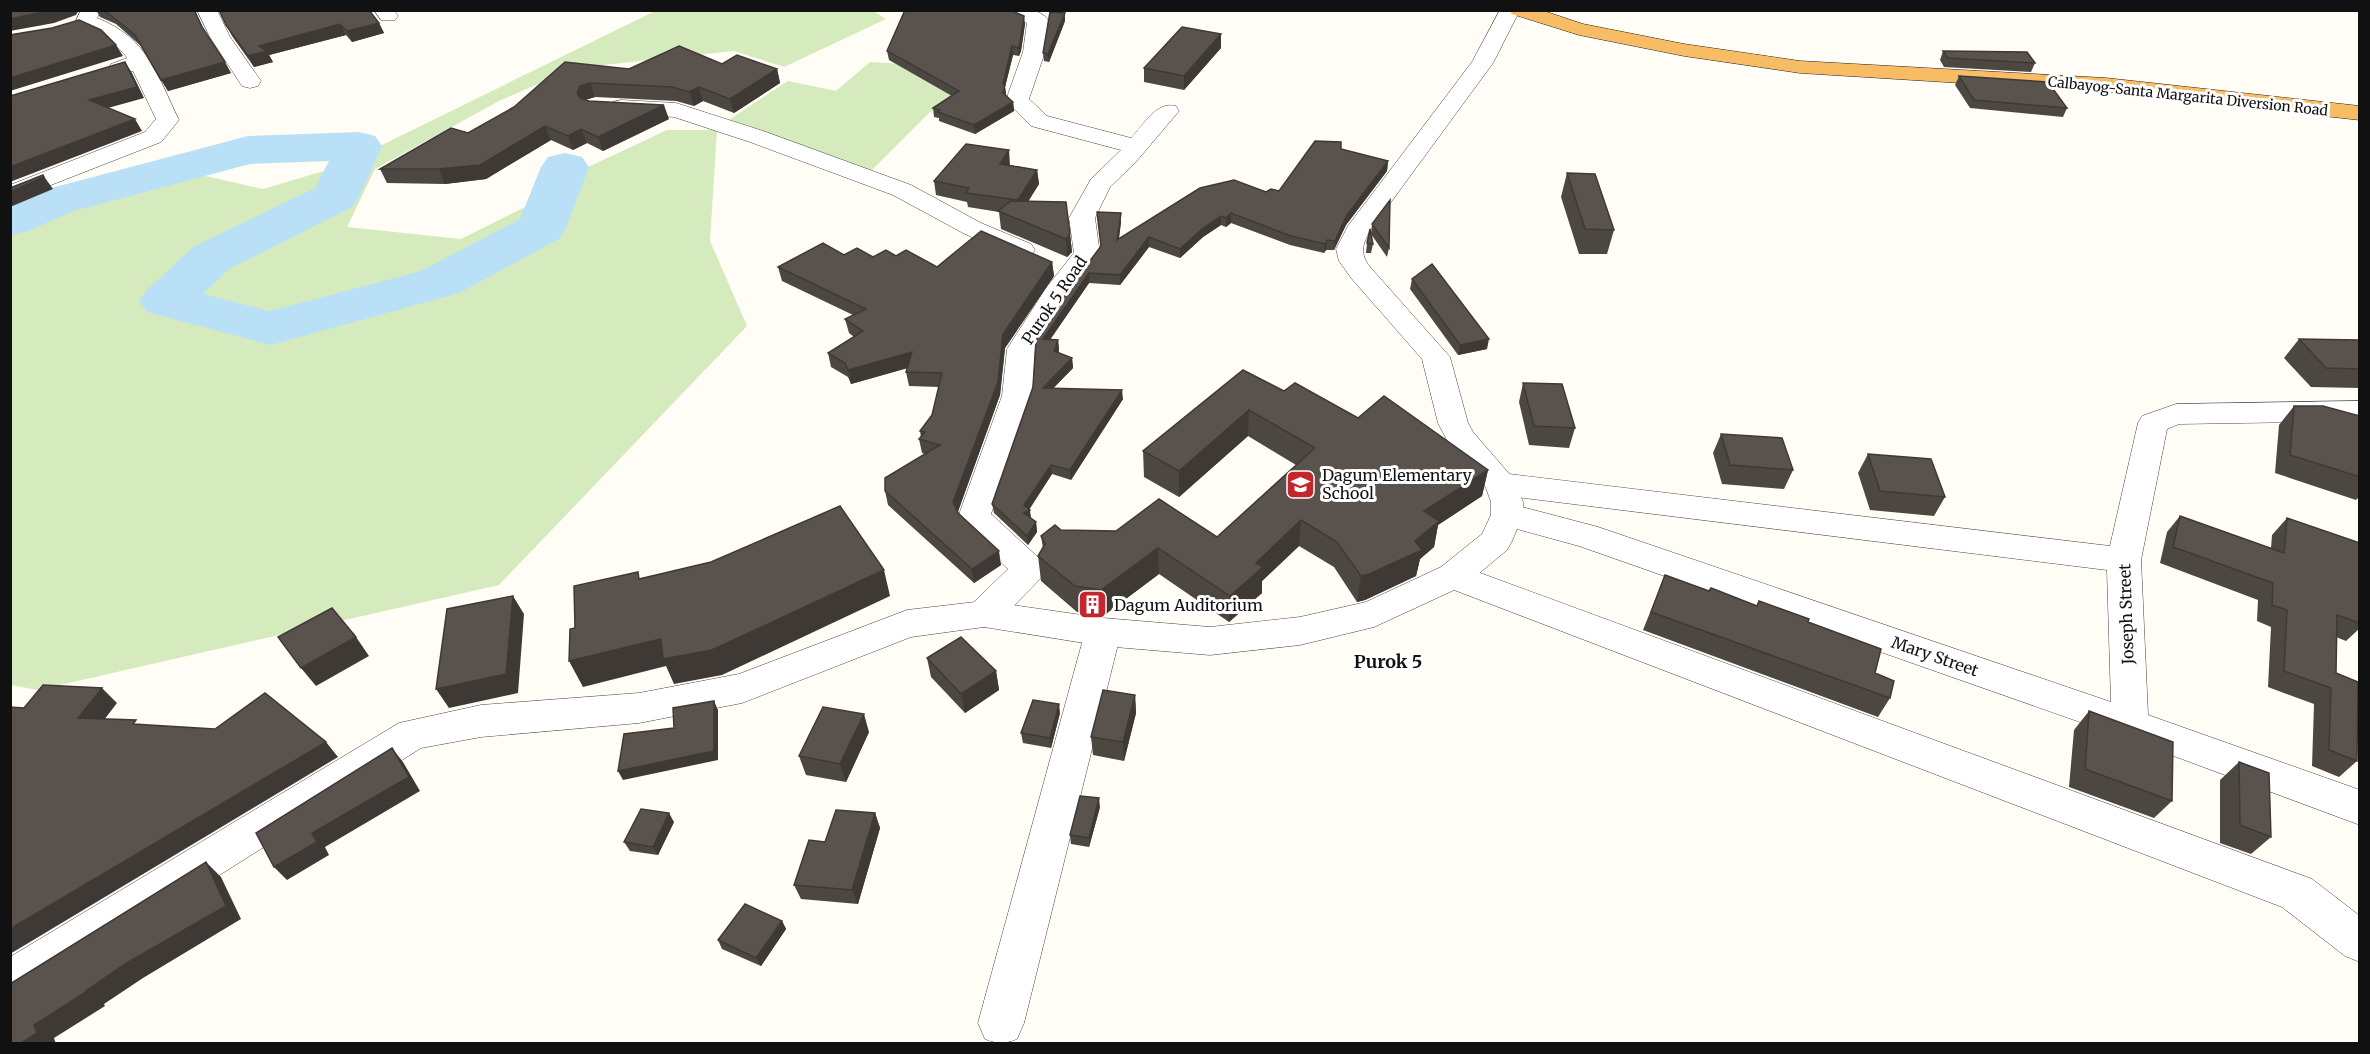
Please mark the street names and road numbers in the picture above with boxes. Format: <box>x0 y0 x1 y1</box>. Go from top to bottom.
street label: Calbayog-Santa Margarita Diversion Road <box>2047 72 2329 120</box>
street label: Purok 5 Road <box>1017 252 1091 348</box>
street label: Joseph Street <box>2114 563 2138 666</box>
street label: Mary Street <box>1889 632 1982 680</box>

